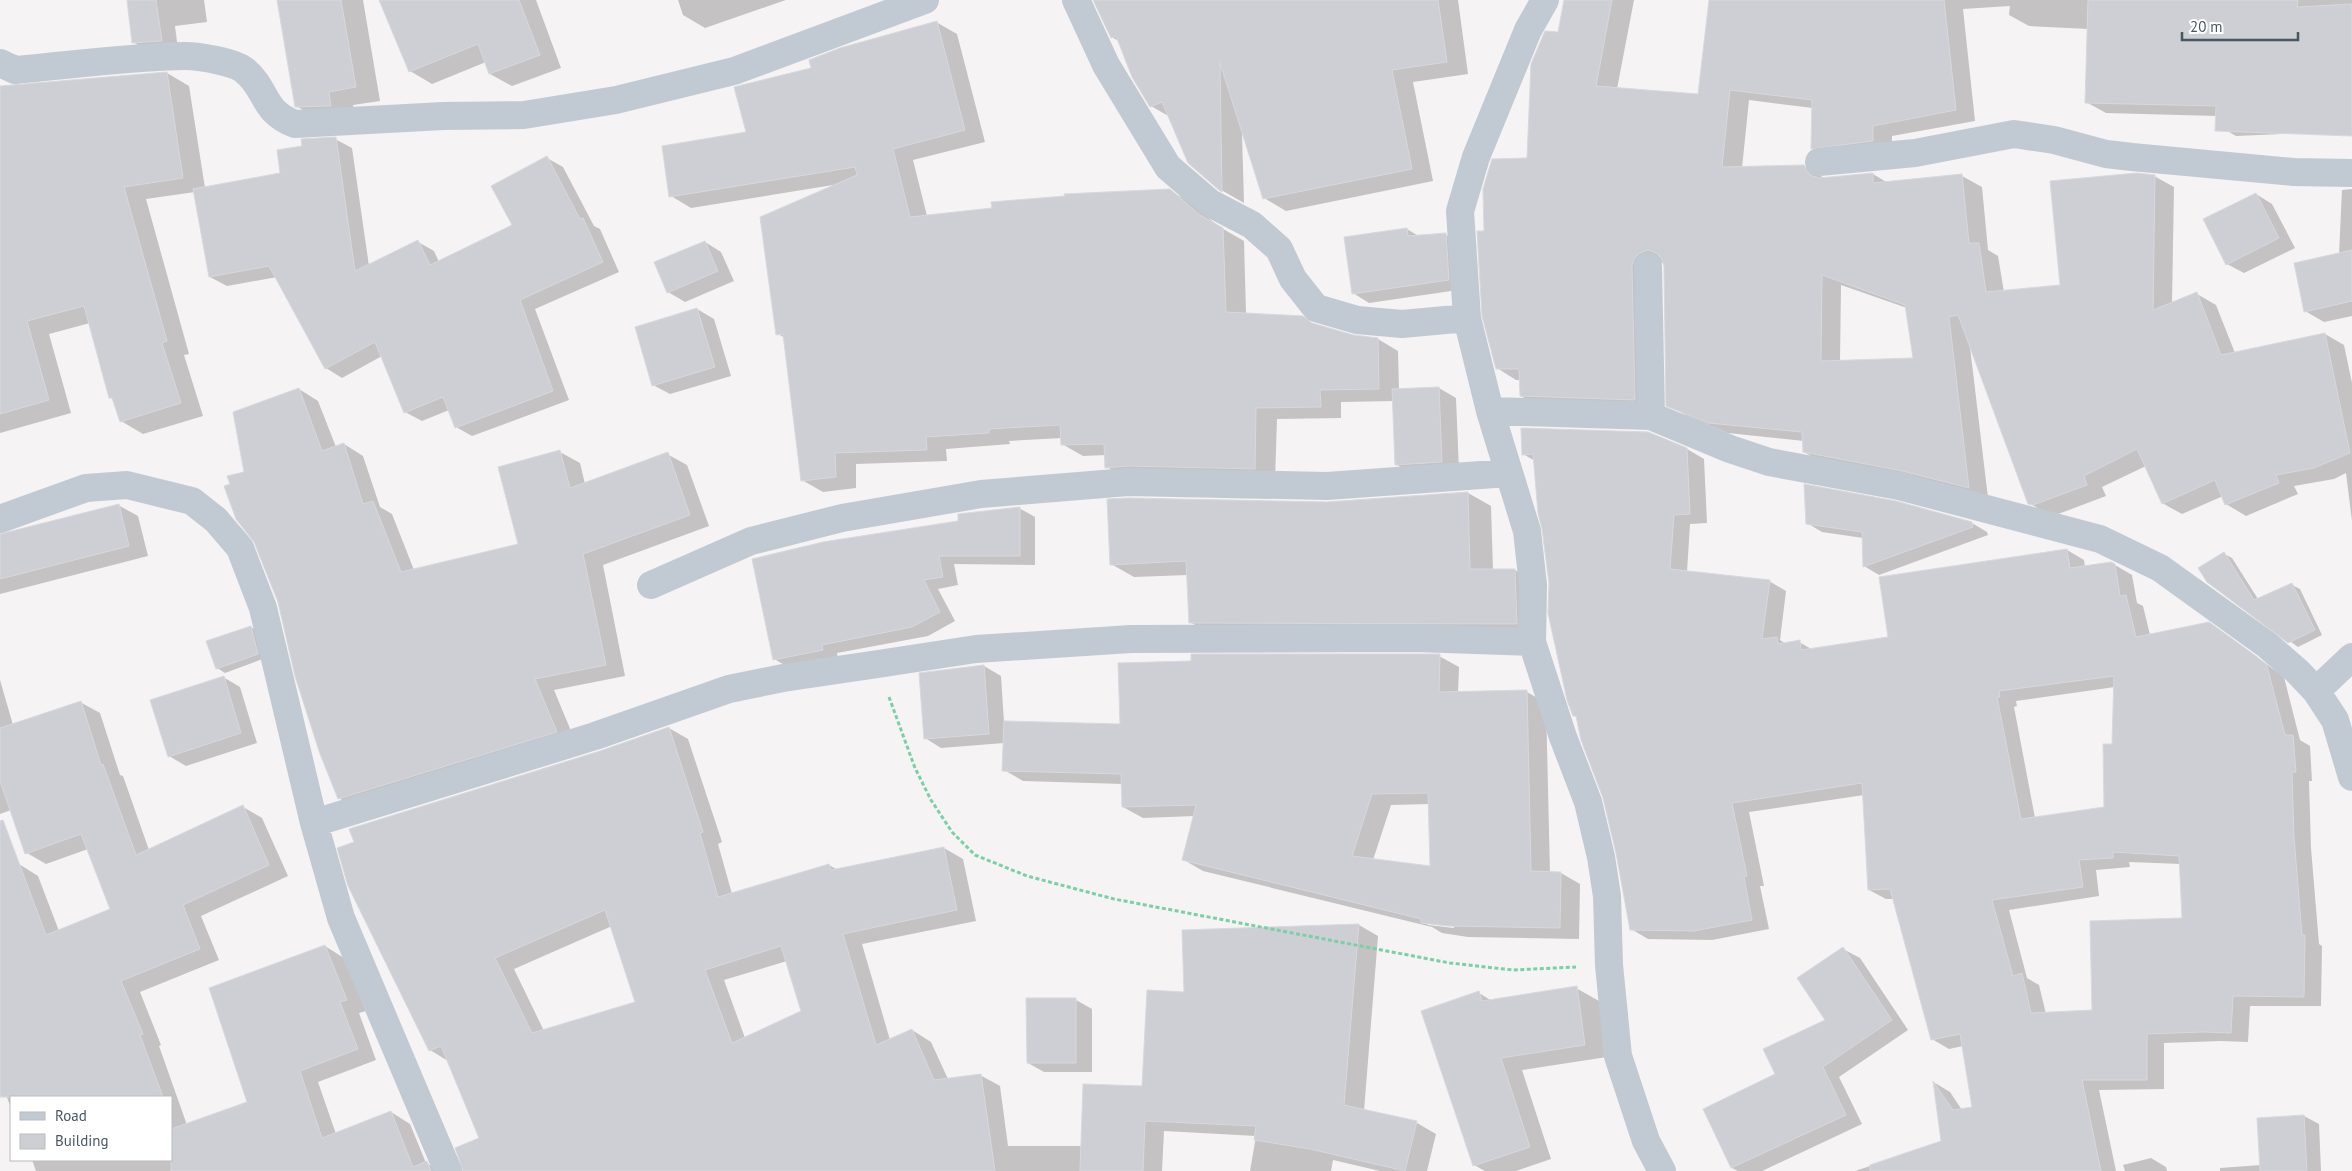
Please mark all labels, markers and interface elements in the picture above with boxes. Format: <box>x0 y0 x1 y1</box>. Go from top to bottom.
scale bar <box>2182 10 2298 42</box>
text: 20 m <box>2190 17 2223 36</box>
legend <box>10 1096 172 1161</box>
text: Road <box>55 1106 87 1125</box>
text: Building <box>55 1131 109 1150</box>

